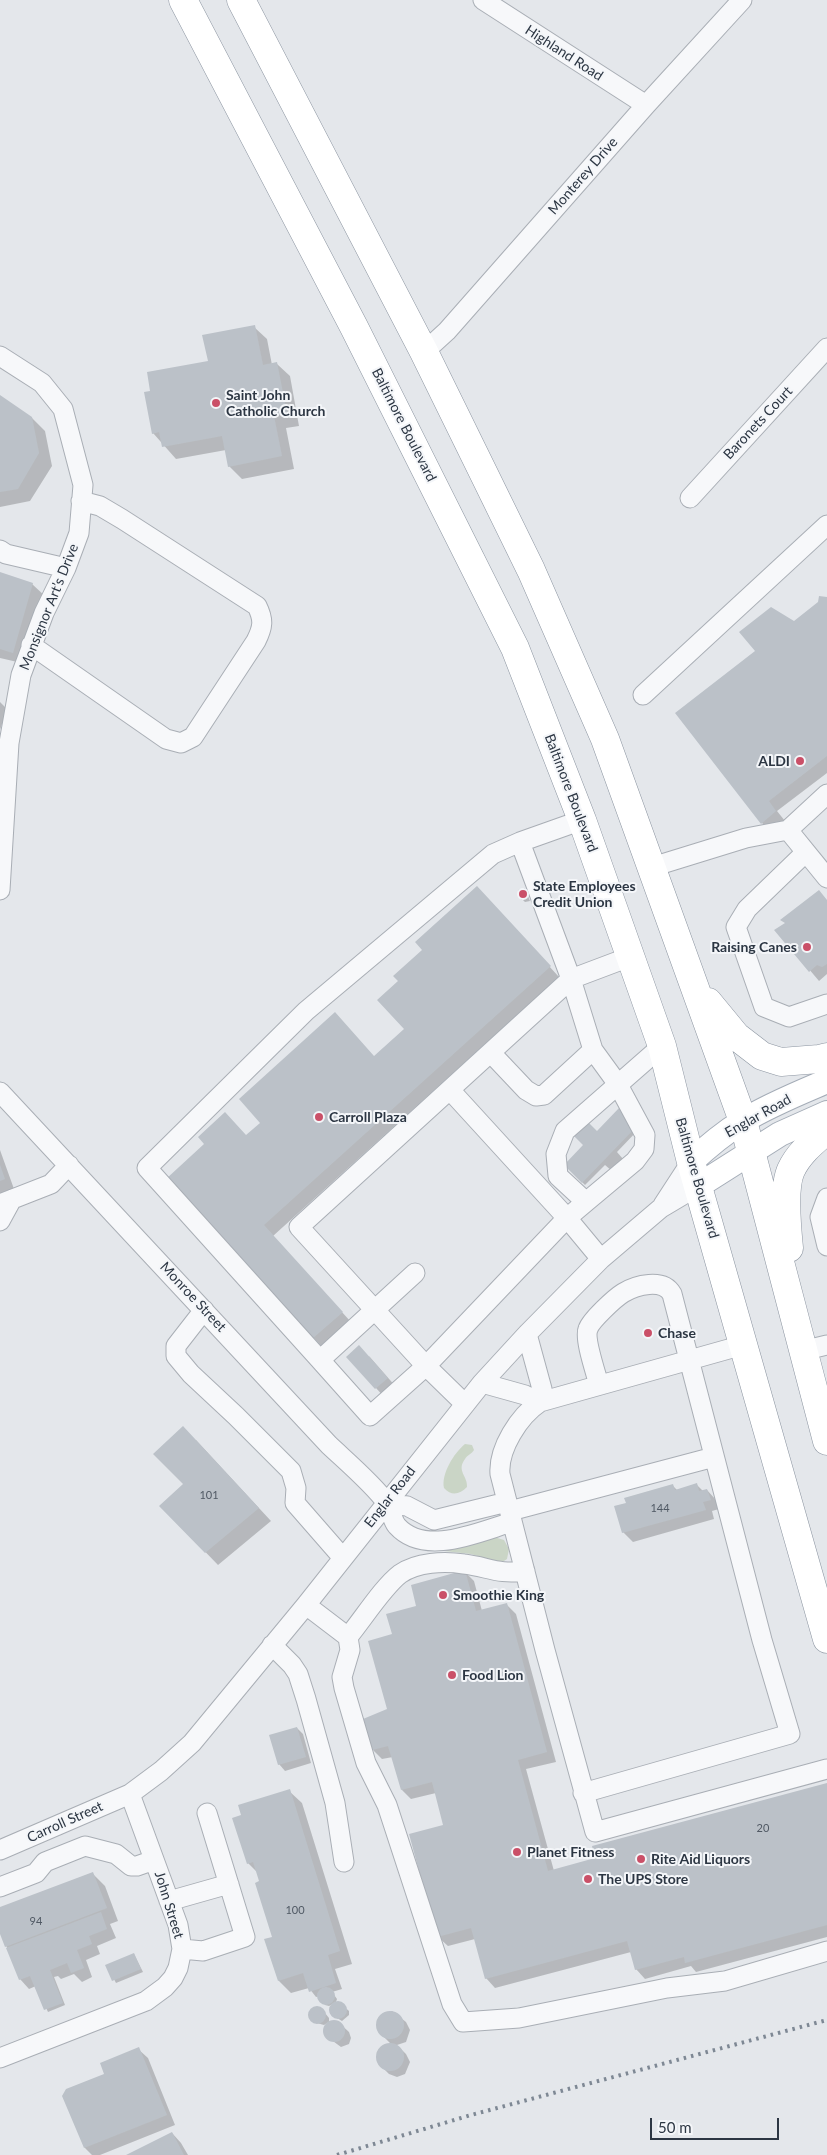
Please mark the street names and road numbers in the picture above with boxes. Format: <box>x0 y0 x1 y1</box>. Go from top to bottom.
street label: Highland Road <box>522 22 606 84</box>
street label: Monterey Drive <box>545 134 621 218</box>
street label: Baltimore Boulevard <box>368 366 440 484</box>
street label: Baronets Court <box>720 383 796 463</box>
street label: Monsignor Art’s Drive <box>16 541 82 673</box>
street label: Baltimore Boulevard <box>541 732 601 854</box>
street label: Englar Road <box>722 1091 794 1141</box>
street label: Baltimore Boulevard <box>672 1116 722 1240</box>
street label: Monroe Street <box>156 1259 230 1335</box>
street label: Englar Road <box>361 1463 419 1531</box>
street label: Carroll Street <box>24 1798 106 1846</box>
street label: John Street <box>151 1869 187 1941</box>

